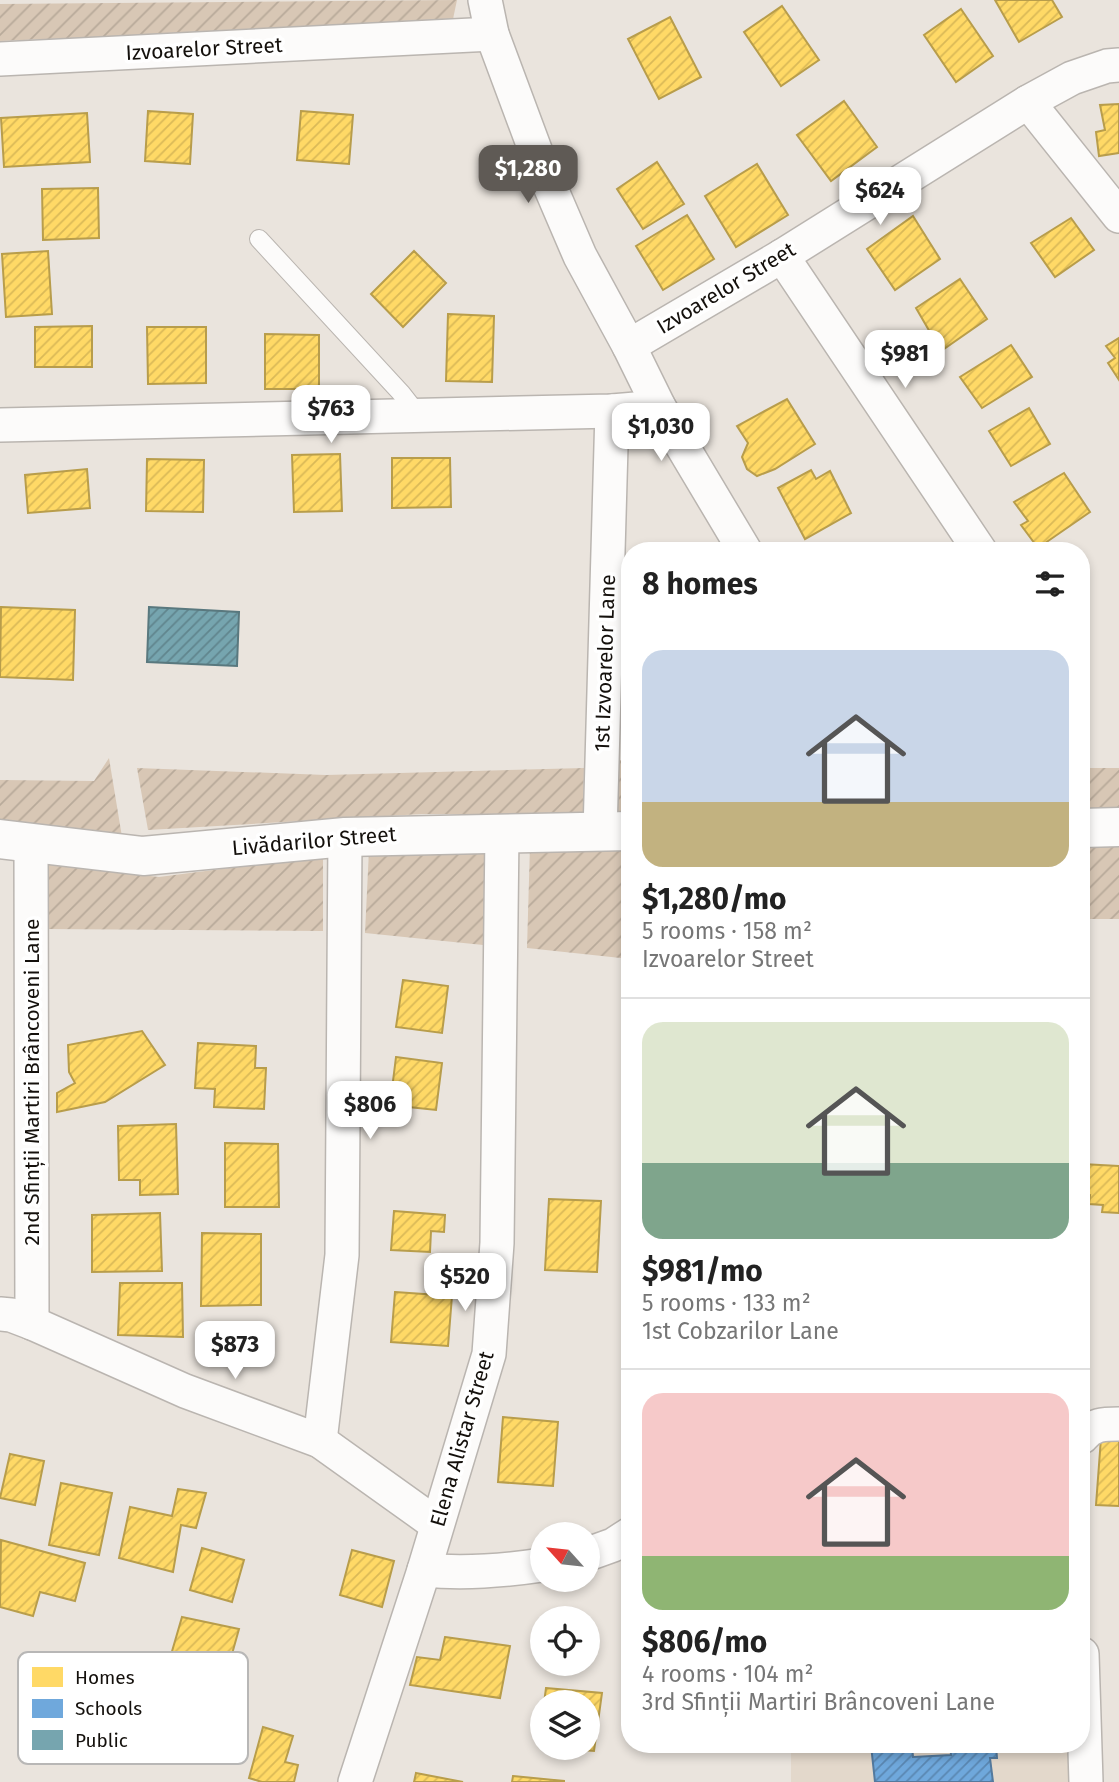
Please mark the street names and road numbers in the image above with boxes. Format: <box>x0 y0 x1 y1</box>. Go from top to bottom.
street label: Izvoarelor Street <box>125 32 283 66</box>
street label: Izvoarelor Street <box>652 236 800 340</box>
street label: 1st Izvoarelor Lane <box>589 574 621 752</box>
street label: Livădarilor Street <box>231 821 398 861</box>
street label: 2nd Sfinții Martiri Brâncoveni Lane <box>19 919 45 1245</box>
street label: Elena Alistar Street <box>425 1348 500 1530</box>

